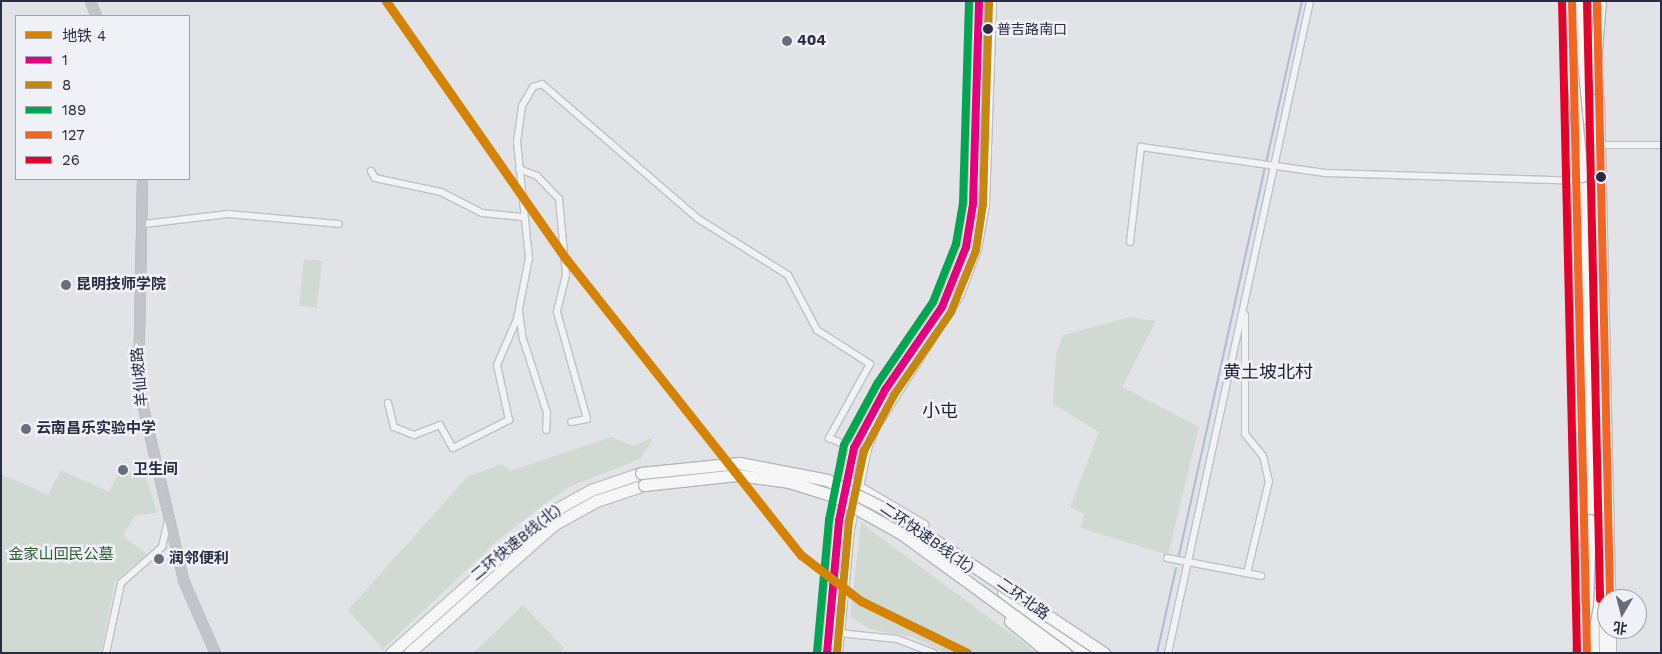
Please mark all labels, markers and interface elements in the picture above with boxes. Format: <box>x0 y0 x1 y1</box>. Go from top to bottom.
legend <box>15 15 190 180</box>
place label: 普吉路南口 <box>997 21 1067 37</box>
marker: 普吉路南口 <box>983 24 993 34</box>
text: 地铁 4 <box>62 27 106 45</box>
place label: 404 <box>797 32 826 50</box>
marker: 404 <box>781 35 793 47</box>
text: 1 <box>62 51 68 69</box>
text: 8 <box>62 76 71 94</box>
text: 189 <box>62 101 86 119</box>
text: 127 <box>62 126 85 144</box>
text: 26 <box>62 151 80 169</box>
unlabelled marker <box>1596 172 1606 182</box>
place label: 昆明技师学院 <box>76 276 166 294</box>
marker: 昆明技师学院 <box>60 279 72 291</box>
street label: 羊仙坡路 <box>128 346 152 408</box>
district label: 黄土坡北村 <box>1223 361 1313 383</box>
district label: 小屯 <box>922 400 958 422</box>
place label: 云南昌乐实验中学 <box>36 420 156 438</box>
marker: 云南昌乐实验中学 <box>20 423 32 435</box>
place label: 卫生间 <box>133 461 178 479</box>
marker: 卫生间 <box>117 464 129 476</box>
street label: 二环快速B线(北) <box>877 499 977 577</box>
street label: 二环快速B线(北) <box>467 501 565 585</box>
park label: 金家山回民公墓 <box>9 546 113 564</box>
place label: 润邻便利 <box>169 550 229 568</box>
marker: 润邻便利 <box>153 553 165 565</box>
street label: 二环北路 <box>993 574 1053 624</box>
north arrow <box>1597 589 1647 639</box>
text: 北 <box>1612 619 1628 637</box>

